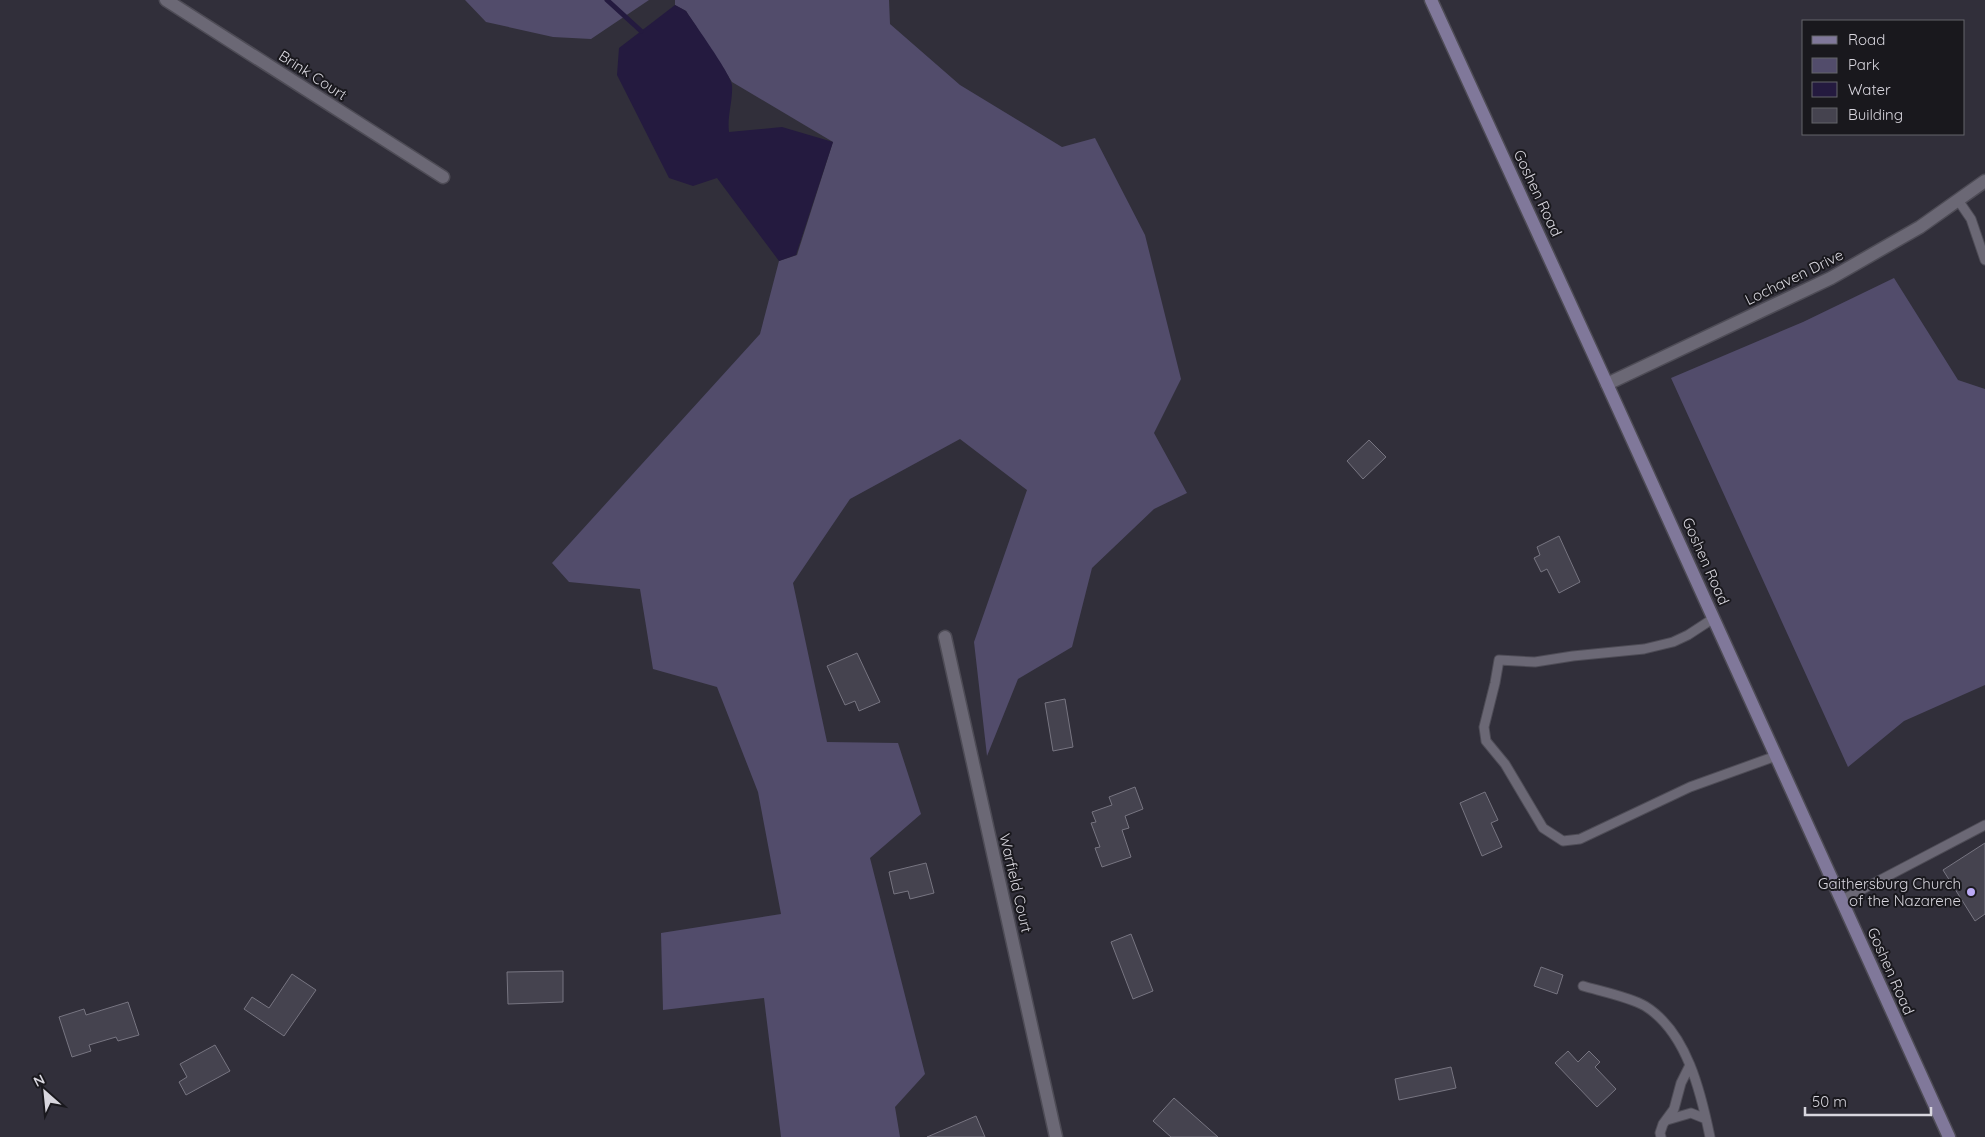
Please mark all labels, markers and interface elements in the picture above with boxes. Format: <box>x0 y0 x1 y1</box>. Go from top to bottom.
legend <box>1802 20 1965 135</box>
text: Road <box>1848 30 1885 49</box>
street label: Brink Court <box>275 46 351 104</box>
text: Park <box>1848 55 1880 74</box>
text: Water <box>1848 80 1891 99</box>
text: Building <box>1848 105 1903 124</box>
street label: Goshen Road <box>1510 147 1566 239</box>
street label: Lochaven Drive <box>1742 245 1846 309</box>
street label: Goshen Road <box>1678 514 1734 608</box>
street label: Warfield Court <box>995 832 1037 934</box>
place label: Gaithersburg Church of the Nazarene <box>1818 874 1961 910</box>
marker: Gaithersburg Church of the Nazarene <box>1965 886 1977 898</box>
street label: Goshen Road <box>1863 924 1919 1018</box>
north arrow <box>20 1067 70 1117</box>
text: N <box>30 1070 48 1091</box>
scale bar <box>1805 1084 1931 1116</box>
text: 50 m <box>1812 1092 1847 1111</box>

